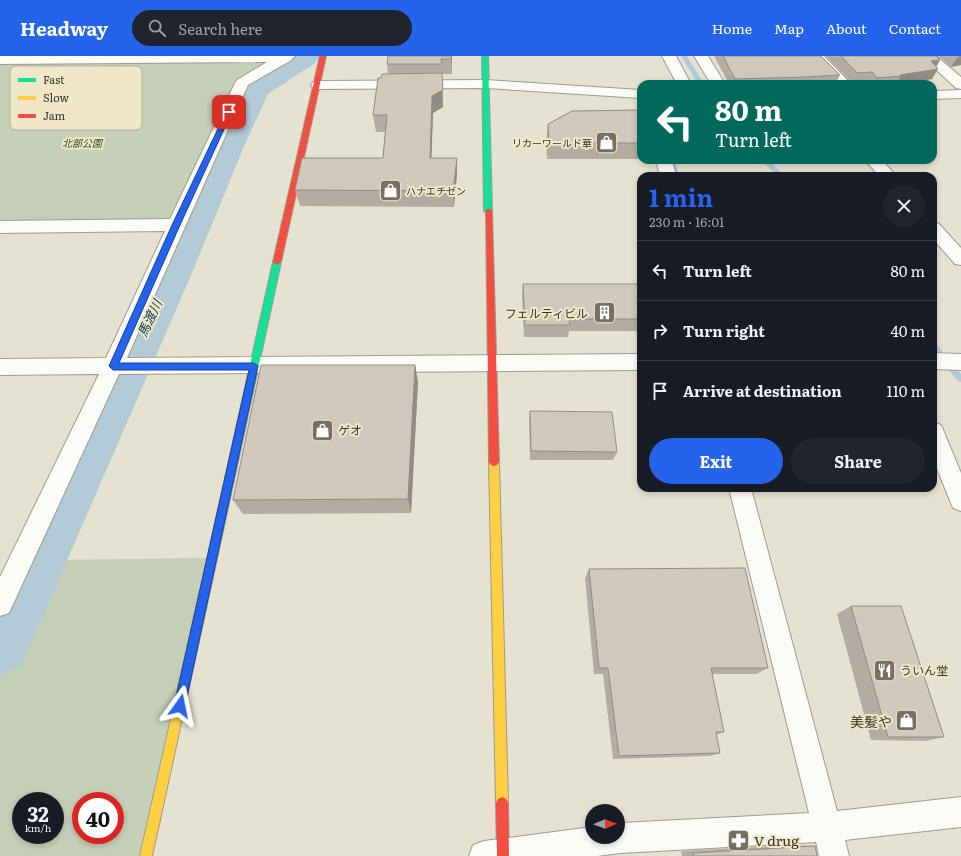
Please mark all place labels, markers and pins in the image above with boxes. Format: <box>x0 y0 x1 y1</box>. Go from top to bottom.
pin <box>212 95 246 129</box>
shop icon: リカーワールド華 <box>594 129 620 155</box>
place label: リカーワールド華 <box>512 135 592 150</box>
shop icon: ハナエチゼン <box>378 177 404 203</box>
place label: ハナエチゼン <box>406 183 466 198</box>
building icon: フェルティビル <box>591 300 617 326</box>
place label: フェルティビル <box>505 304 588 322</box>
shop icon: ゲオ <box>310 417 336 443</box>
place label: ゲオ <box>338 421 362 439</box>
restaurant icon: ういん堂 <box>871 657 897 683</box>
place label: ういん堂 <box>900 661 948 679</box>
shop icon: 美髪や <box>894 708 920 734</box>
place label: 美髪や <box>850 711 892 731</box>
pharmacy icon: V drug <box>725 827 751 853</box>
place label: V drug <box>754 830 799 850</box>

